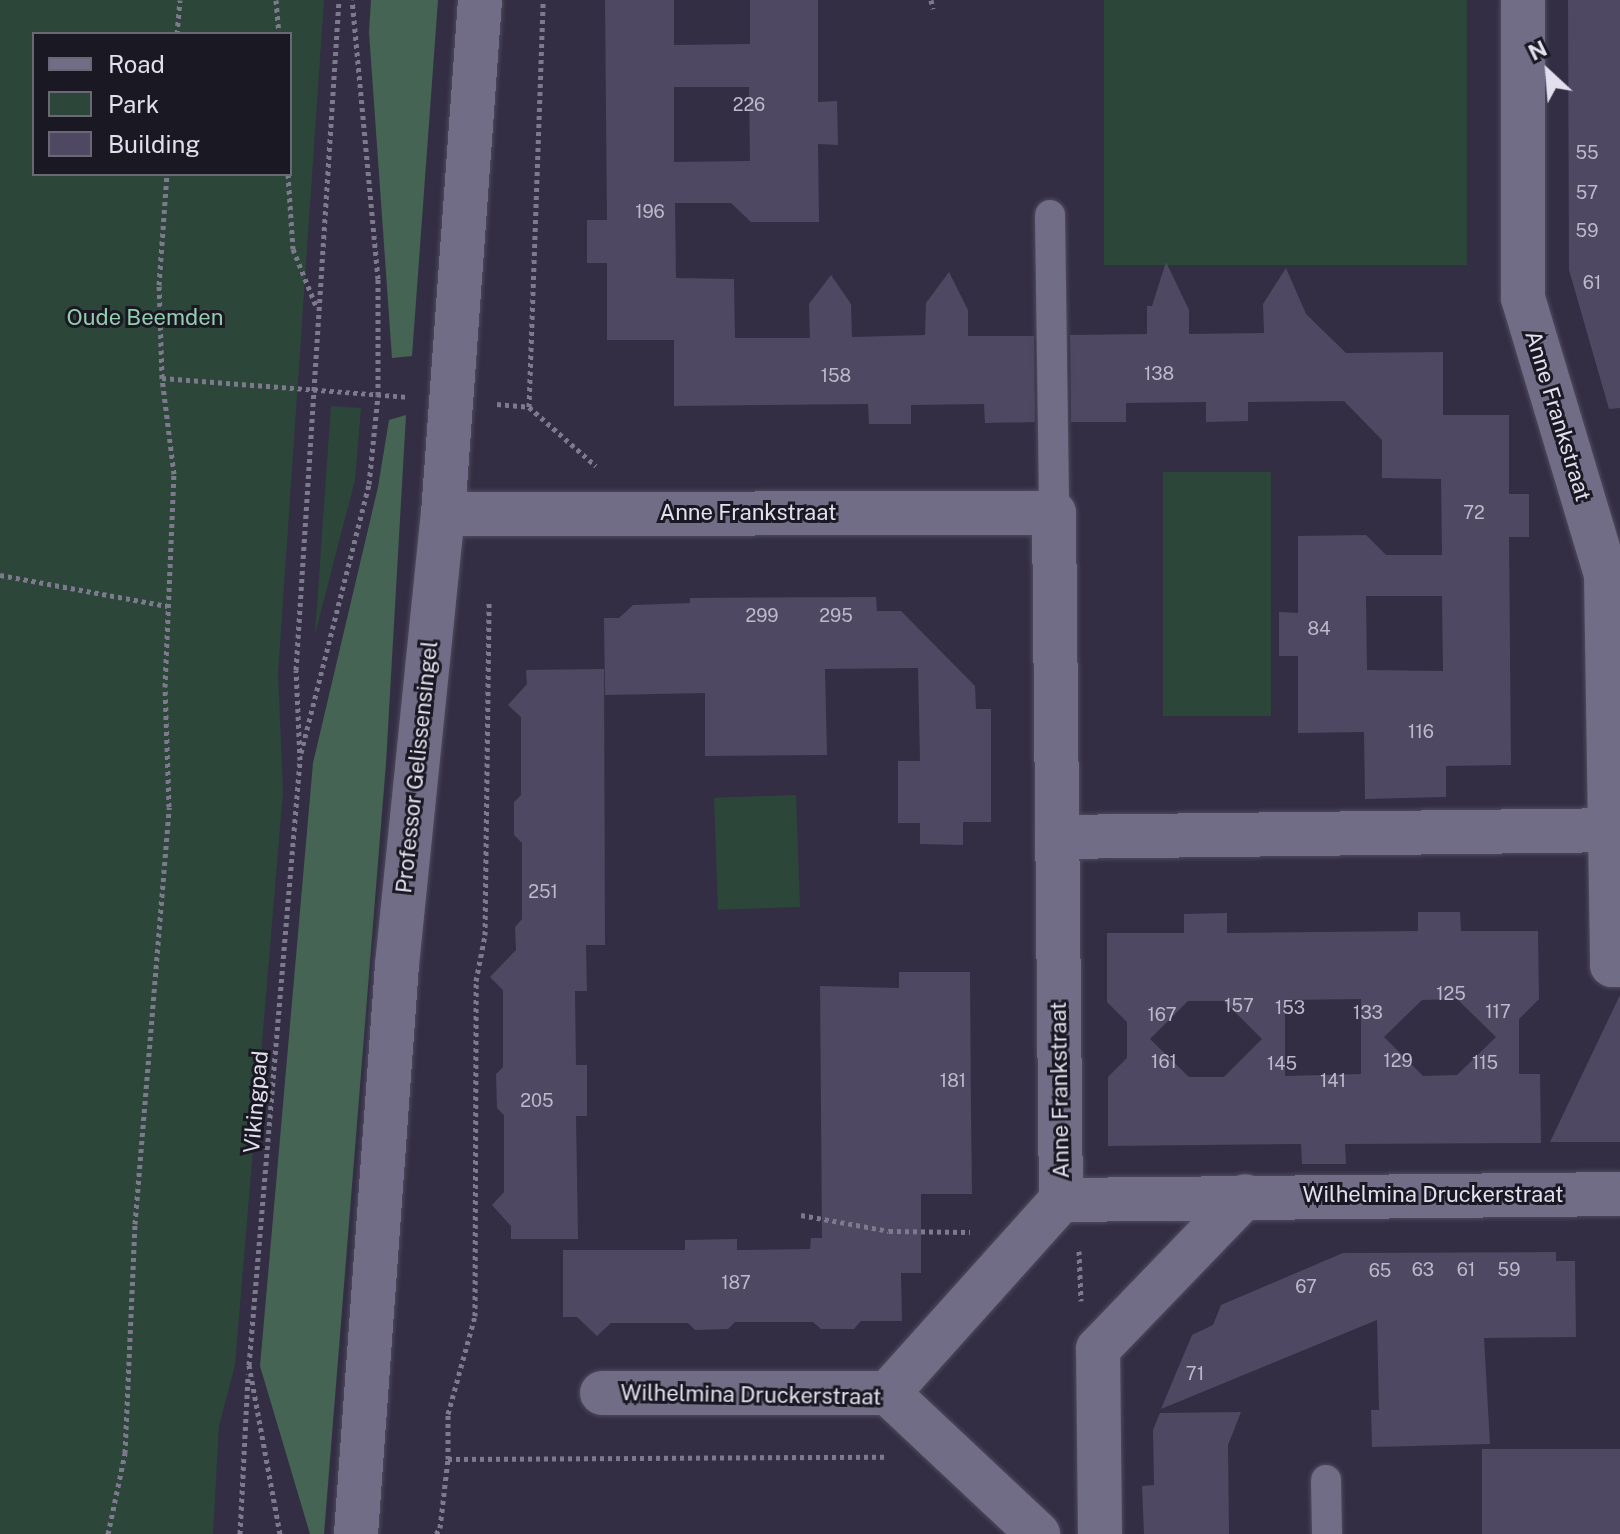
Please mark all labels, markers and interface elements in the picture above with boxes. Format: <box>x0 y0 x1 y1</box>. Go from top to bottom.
legend <box>32 32 292 176</box>
north arrow <box>1508 32 1588 112</box>
text: N <box>1524 35 1551 66</box>
text: Road <box>108 50 165 78</box>
text: Park <box>108 90 159 118</box>
house number: 226 <box>733 94 765 116</box>
text: Building <box>108 130 200 158</box>
house number: 55 <box>1575 142 1599 164</box>
house number: 57 <box>1576 182 1598 204</box>
house number: 196 <box>635 201 665 223</box>
house number: 59 <box>1576 220 1598 242</box>
house number: 61 <box>1583 272 1601 294</box>
park label: Oude Beemden <box>67 305 223 331</box>
street label: Anne Frankstraat <box>1519 327 1597 505</box>
house number: 138 <box>1144 363 1174 385</box>
house number: 158 <box>821 365 851 387</box>
street label: Anne Frankstraat <box>659 500 837 526</box>
house number: 72 <box>1463 502 1485 524</box>
house number: 299 <box>745 605 779 627</box>
house number: 295 <box>819 605 853 627</box>
house number: 84 <box>1308 618 1330 640</box>
street label: Professor Gelissensingel <box>391 639 443 895</box>
house number: 116 <box>1408 721 1434 743</box>
house number: 251 <box>528 881 558 903</box>
house number: 125 <box>1436 983 1466 1005</box>
house number: 157 <box>1224 995 1254 1017</box>
house number: 153 <box>1275 997 1305 1019</box>
street label: Anne Frankstraat <box>1045 1001 1075 1179</box>
house number: 117 <box>1485 1001 1511 1023</box>
house number: 133 <box>1353 1002 1383 1024</box>
house number: 167 <box>1147 1004 1177 1026</box>
street label: Vikingpad <box>238 1050 274 1154</box>
house number: 129 <box>1383 1050 1413 1072</box>
house number: 161 <box>1151 1051 1177 1073</box>
house number: 115 <box>1472 1052 1498 1074</box>
house number: 145 <box>1267 1053 1297 1075</box>
house number: 181 <box>940 1070 966 1092</box>
house number: 141 <box>1320 1070 1346 1092</box>
house number: 205 <box>520 1090 554 1112</box>
street label: Wilhelmina Druckerstraat <box>1303 1182 1563 1208</box>
house number: 63 <box>1412 1259 1434 1281</box>
house number: 61 <box>1457 1259 1475 1281</box>
house number: 59 <box>1498 1259 1520 1281</box>
house number: 65 <box>1369 1260 1391 1282</box>
house number: 187 <box>721 1272 751 1294</box>
house number: 67 <box>1295 1276 1317 1298</box>
house number: 71 <box>1186 1363 1204 1385</box>
street label: Wilhelmina Druckerstraat <box>620 1380 882 1410</box>

